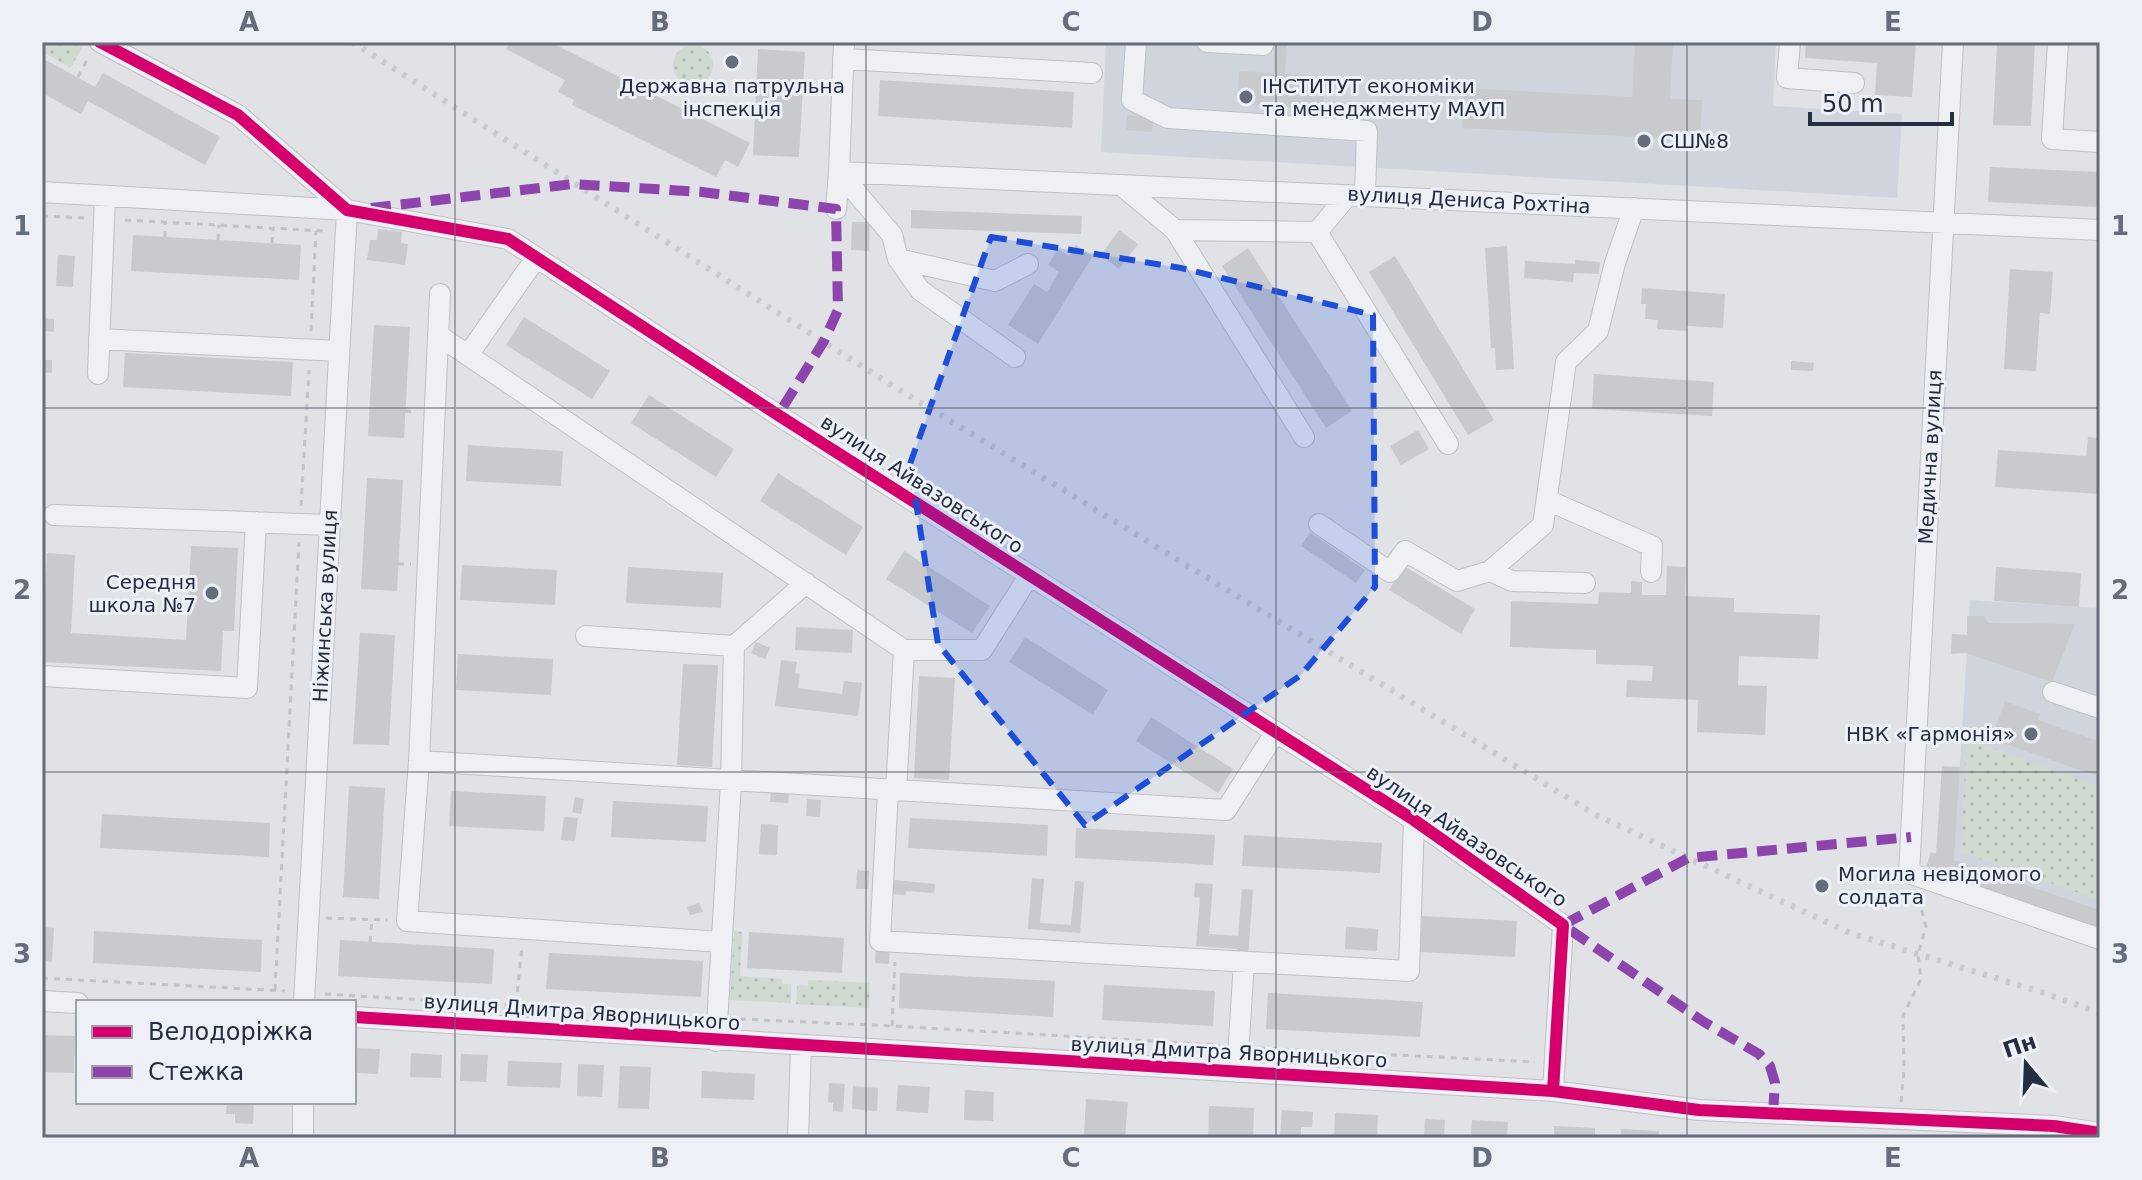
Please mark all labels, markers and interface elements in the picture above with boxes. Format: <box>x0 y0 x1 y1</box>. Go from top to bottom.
text: A <box>239 7 259 37</box>
text: B <box>650 7 670 37</box>
text: C <box>1061 7 1081 37</box>
text: D <box>1471 7 1493 37</box>
text: E <box>1884 7 1902 37</box>
marker: Державна патрульна інспекція <box>723 53 741 71</box>
place label: Державна патрульна інспекція <box>619 74 845 121</box>
place label: ІНСТИТУТ економіки та менеджменту МАУП <box>1262 74 1505 121</box>
scale bar <box>1810 76 1952 126</box>
marker: ІНСТИТУТ економіки та менеджменту МАУП <box>1237 88 1255 106</box>
text: 50 m <box>1822 90 1884 118</box>
place label: СШ№8 <box>1660 129 1729 153</box>
marker: СШ№8 <box>1635 132 1653 150</box>
street label: вулиця Дениса Рохтіна <box>1347 182 1591 218</box>
text: 1 <box>13 211 31 241</box>
text: 1 <box>2111 211 2129 241</box>
street label: Медична вулиця <box>1913 369 1947 545</box>
street label: вулиця Айвазовського <box>816 409 1028 559</box>
street label: Ніжинська вулиця <box>308 509 342 703</box>
place label: Середня школа №7 <box>88 570 196 617</box>
text: 2 <box>13 575 31 605</box>
text: 2 <box>2111 575 2129 605</box>
marker: Середня школа №7 <box>203 584 221 602</box>
place label: НВК «Гармонія» <box>1846 722 2015 746</box>
marker: НВК «Гармонія» <box>2022 725 2040 743</box>
street label: вулиця Айвазовського <box>1362 760 1572 912</box>
place label: Могила невідомого солдата <box>1838 862 2041 909</box>
marker: Могила невідомого солдата <box>1813 877 1831 895</box>
text: 3 <box>13 939 31 969</box>
text: 3 <box>2111 939 2129 969</box>
street label: вулиця Дмитра Яворницького <box>423 989 741 1035</box>
legend <box>76 1000 356 1104</box>
text: Велодоріжка <box>148 1018 313 1046</box>
north arrow <box>1986 1024 2066 1104</box>
text: Пн <box>2000 1028 2040 1063</box>
street label: вулиця Дмитра Яворницького <box>1070 1032 1388 1072</box>
text: Стежка <box>148 1058 244 1086</box>
text: A <box>239 1143 259 1173</box>
text: B <box>650 1143 670 1173</box>
text: C <box>1061 1143 1081 1173</box>
text: D <box>1471 1143 1493 1173</box>
text: E <box>1884 1143 1902 1173</box>

